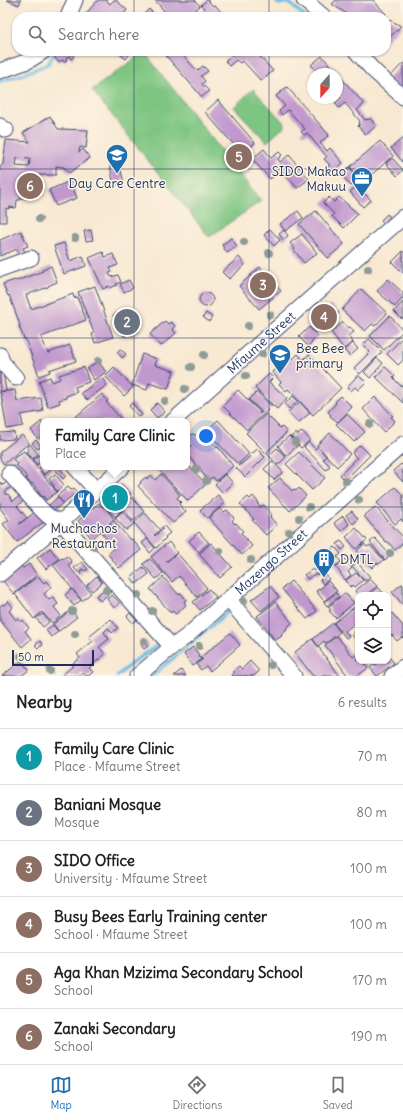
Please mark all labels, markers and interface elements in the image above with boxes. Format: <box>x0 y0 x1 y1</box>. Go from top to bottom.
search box <box>12 12 391 56</box>
icon: search <box>26 23 48 45</box>
text: Search here <box>58 25 139 44</box>
north arrow <box>307 68 343 104</box>
school or university icon: Day Care Centre <box>104 142 130 175</box>
pin: 5 <box>226 142 252 172</box>
place label: SIDO Makao Makuu <box>272 163 346 195</box>
office icon: SIDO Makao Makuu <box>349 165 375 198</box>
pin: 6 <box>17 171 43 201</box>
place label: Day Care Centre <box>69 175 165 192</box>
pin: 3 <box>250 270 276 300</box>
pin: 4 <box>311 302 337 332</box>
pin: 2 <box>114 307 140 337</box>
street label: Mfaume Street <box>224 307 299 378</box>
place label: Bee Bee primary <box>296 340 344 372</box>
school or university icon: Bee Bee primary <box>267 342 293 375</box>
popup <box>40 418 190 470</box>
text: Family Care Clinic <box>55 426 175 445</box>
your location <box>196 426 216 446</box>
text: Place <box>55 445 86 462</box>
pin: 1 <box>102 483 128 513</box>
restaurant icon: Muchachos Restaurant <box>71 487 97 520</box>
place label: Muchachos Restaurant <box>51 520 117 552</box>
street label: Mazengo Street <box>231 525 311 599</box>
building icon: DMTL <box>311 546 337 579</box>
place label: DMTL <box>340 551 374 568</box>
map controls <box>355 592 391 664</box>
button: locate <box>355 592 391 628</box>
button: layers <box>355 628 391 664</box>
scale bar <box>12 648 94 667</box>
text: 50 m <box>18 650 44 664</box>
text: Nearby <box>16 691 72 713</box>
text: 6 results <box>338 694 387 711</box>
text: Family Care Clinic <box>54 739 174 758</box>
text: 1 <box>26 748 32 765</box>
text: 70 m <box>358 748 387 765</box>
text: Place · Mfaume Street <box>54 758 180 775</box>
text: Baniani Mosque <box>54 795 161 814</box>
text: 2 <box>25 804 33 821</box>
text: 80 m <box>356 804 387 821</box>
text: Mosque <box>54 814 99 831</box>
text: SIDO Office <box>54 851 135 870</box>
text: 3 <box>25 860 33 877</box>
text: 100 m <box>350 860 387 877</box>
text: University · Mfaume Street <box>54 870 207 887</box>
text: Busy Bees Early Training center <box>54 907 267 926</box>
text: 4 <box>25 916 33 933</box>
text: 100 m <box>350 916 387 933</box>
text: School · Mfaume Street <box>54 926 188 943</box>
text: Aga Khan Mzizima Secondary School <box>54 963 303 982</box>
text: 5 <box>25 972 33 989</box>
text: 170 m <box>352 972 387 989</box>
text: School <box>54 982 93 999</box>
text: Zanaki Secondary <box>54 1019 176 1038</box>
text: 6 <box>25 1028 33 1045</box>
text: 190 m <box>351 1028 387 1045</box>
text: School <box>54 1038 93 1055</box>
tab: Map <box>50 1074 72 1112</box>
tab: Directions <box>173 1074 222 1112</box>
tab: Saved <box>323 1074 353 1112</box>

